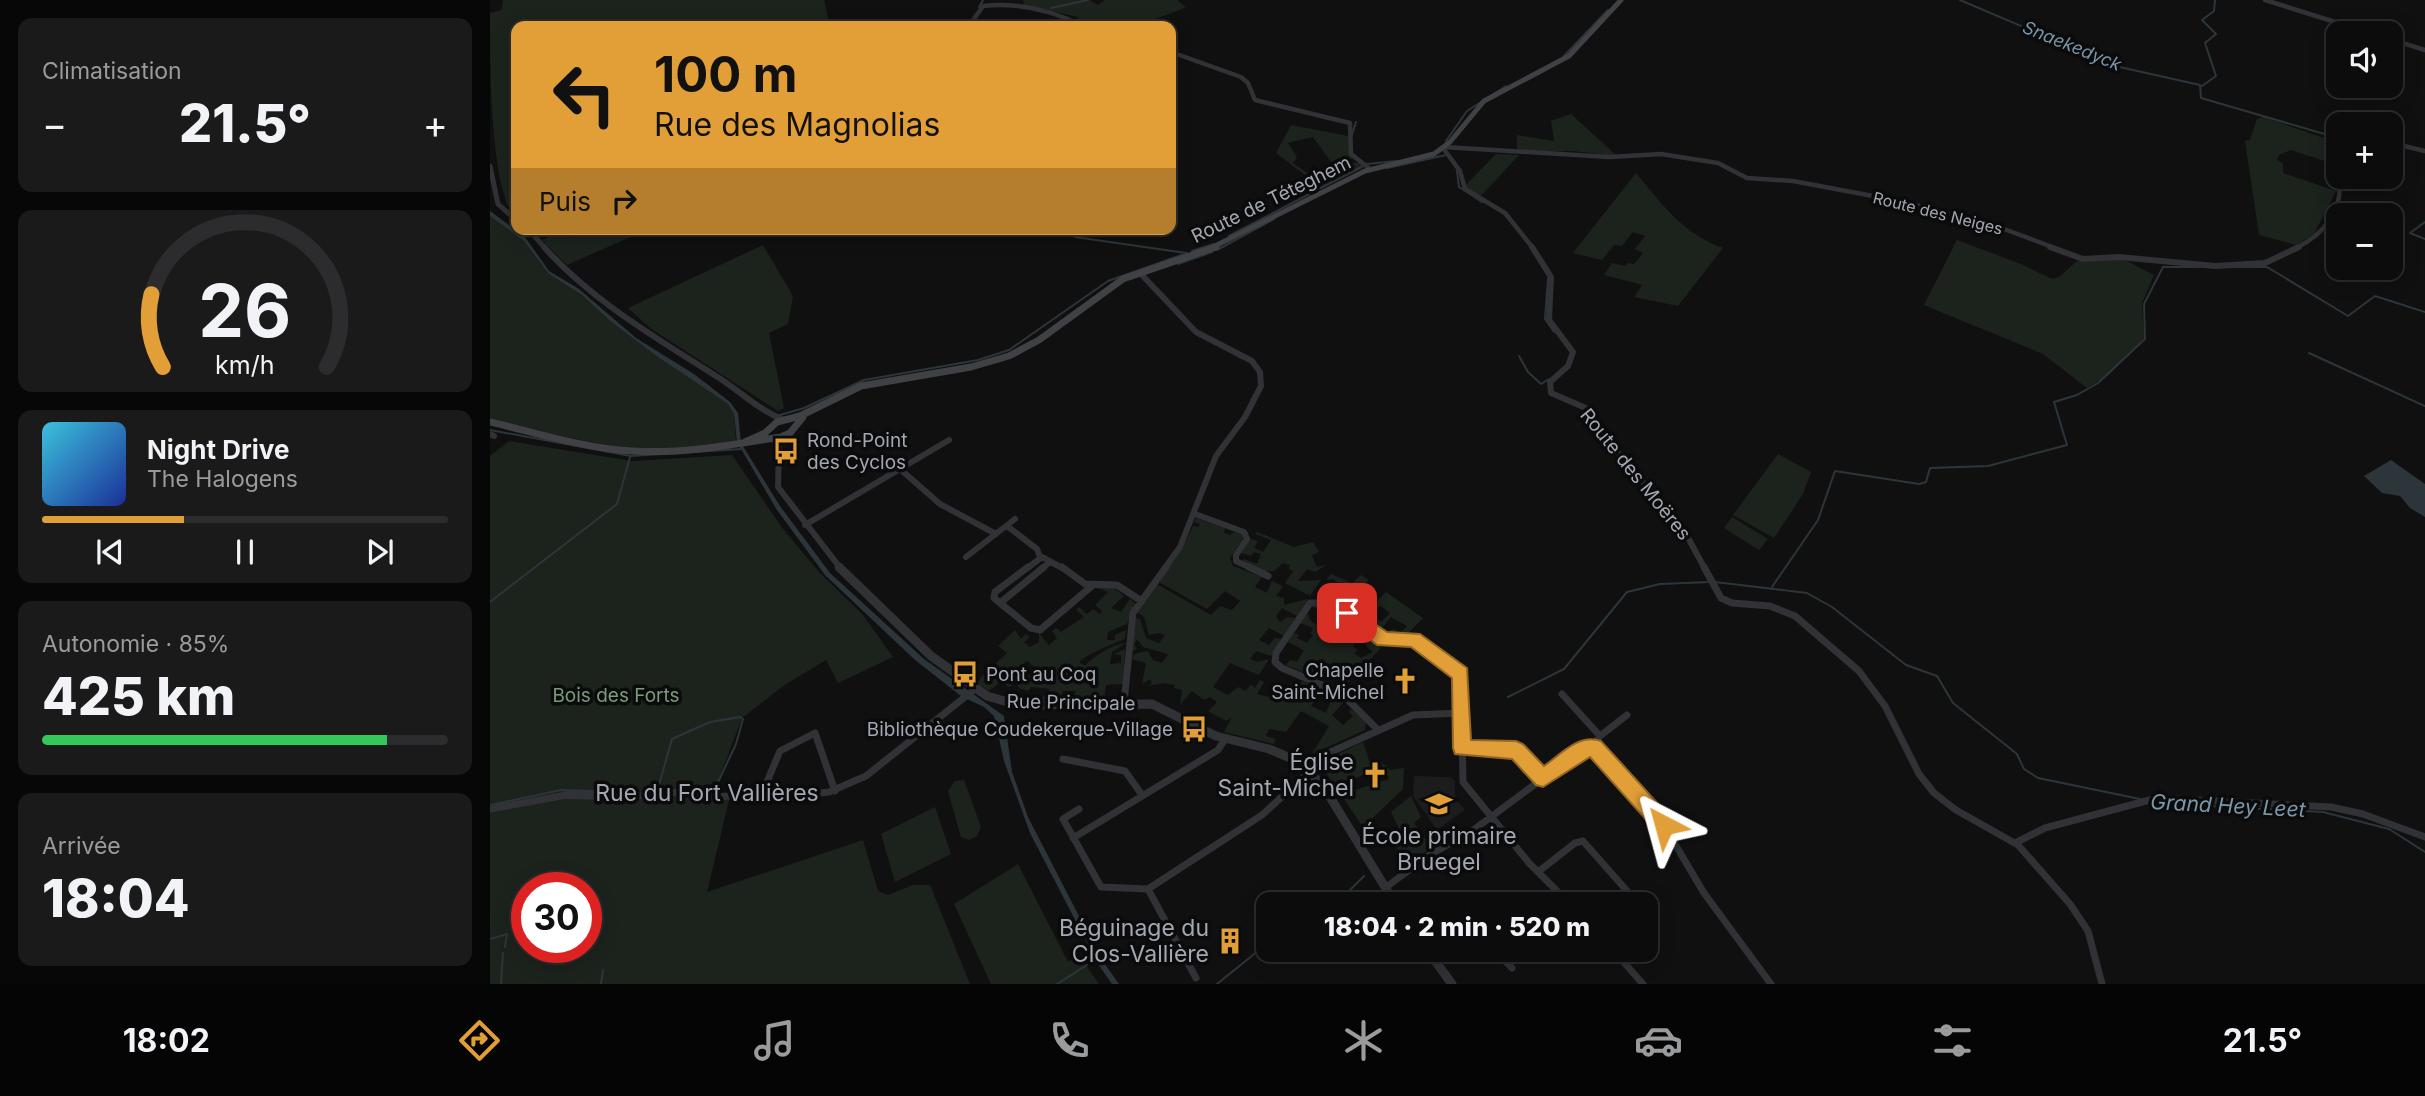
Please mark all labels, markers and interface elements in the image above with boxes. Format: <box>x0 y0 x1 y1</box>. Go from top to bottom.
water label: Snaekedyck <box>2020 16 2126 75</box>
map controls <box>2326 21 2403 280</box>
button: sound <box>2326 21 2403 98</box>
text: 100 m <box>654 45 798 104</box>
icon: left <box>539 49 630 140</box>
text: Climatisation <box>42 57 182 85</box>
text: 21.5° <box>179 92 311 155</box>
text: − <box>42 101 67 147</box>
text: + <box>423 101 448 147</box>
text: Rue des Magnolias <box>654 105 940 144</box>
button: + <box>2326 112 2403 189</box>
street label: Route de Téteghem <box>1188 151 1355 248</box>
icon: right <box>605 182 643 220</box>
text: Puis <box>539 186 591 217</box>
street label: Route des Neiges <box>1871 187 2005 239</box>
button: − <box>2326 203 2403 280</box>
text: 26 <box>198 266 292 355</box>
text: km/h <box>215 349 275 379</box>
street label: Route des Moëres <box>1575 404 1696 545</box>
place label: Rond-Point des Cyclos <box>807 429 907 474</box>
text: Night Drive <box>147 434 289 465</box>
bus stop icon: Rond-Point des Cyclos <box>771 436 801 466</box>
text: The Halogens <box>147 465 298 493</box>
icon: previous <box>91 533 129 571</box>
icon: pause <box>226 533 264 571</box>
icon: next <box>361 533 399 571</box>
pin <box>1317 583 1377 643</box>
icon: arrive <box>1328 594 1366 632</box>
text: Autonomie · 85% <box>42 630 229 658</box>
bus stop icon: Pont au Coq <box>950 659 980 689</box>
place label: Chapelle Saint-Michel <box>1271 659 1384 704</box>
place label: Pont au Coq <box>986 663 1096 686</box>
text: 425 km <box>42 665 235 728</box>
church icon: Chapelle Saint-Michel <box>1390 666 1420 696</box>
park label: Bois des Forts <box>552 684 680 707</box>
street label: Rue Principale <box>1006 690 1136 715</box>
bus stop icon: Bibliothèque Coudekerque-Village <box>1179 714 1209 744</box>
place label: Bibliothèque Coudekerque-Village <box>867 718 1173 741</box>
place label: Église Saint-Michel <box>1217 748 1354 802</box>
church icon: Église Saint-Michel <box>1360 760 1390 790</box>
street label: Rue du Fort Vallières <box>595 779 819 807</box>
position arrow <box>1627 788 1701 862</box>
school or university icon: École primaire Bruegel <box>1424 789 1454 819</box>
water label: Grand Hey Leet <box>2150 789 2307 822</box>
place label: École primaire Bruegel <box>1361 822 1517 876</box>
text: Arrivée <box>42 832 121 860</box>
text: 18:04 <box>42 867 190 930</box>
speed limit sign: 30 <box>511 872 602 963</box>
text: 18:04 · 2 min · 520 m <box>1324 911 1590 942</box>
place label: Béguinage du Clos-Vallière <box>1059 914 1209 968</box>
building icon: Béguinage du Clos-Vallière <box>1215 926 1245 956</box>
icon: directions <box>455 1016 504 1065</box>
icon: music <box>750 1016 799 1065</box>
icon: phone <box>1045 1016 1094 1065</box>
icon: climate <box>1339 1016 1388 1065</box>
icon: car <box>1634 1016 1683 1065</box>
icon: filters <box>1928 1016 1977 1065</box>
text: 18:02 <box>123 1021 210 1060</box>
text: 21.5° <box>2223 1021 2302 1060</box>

